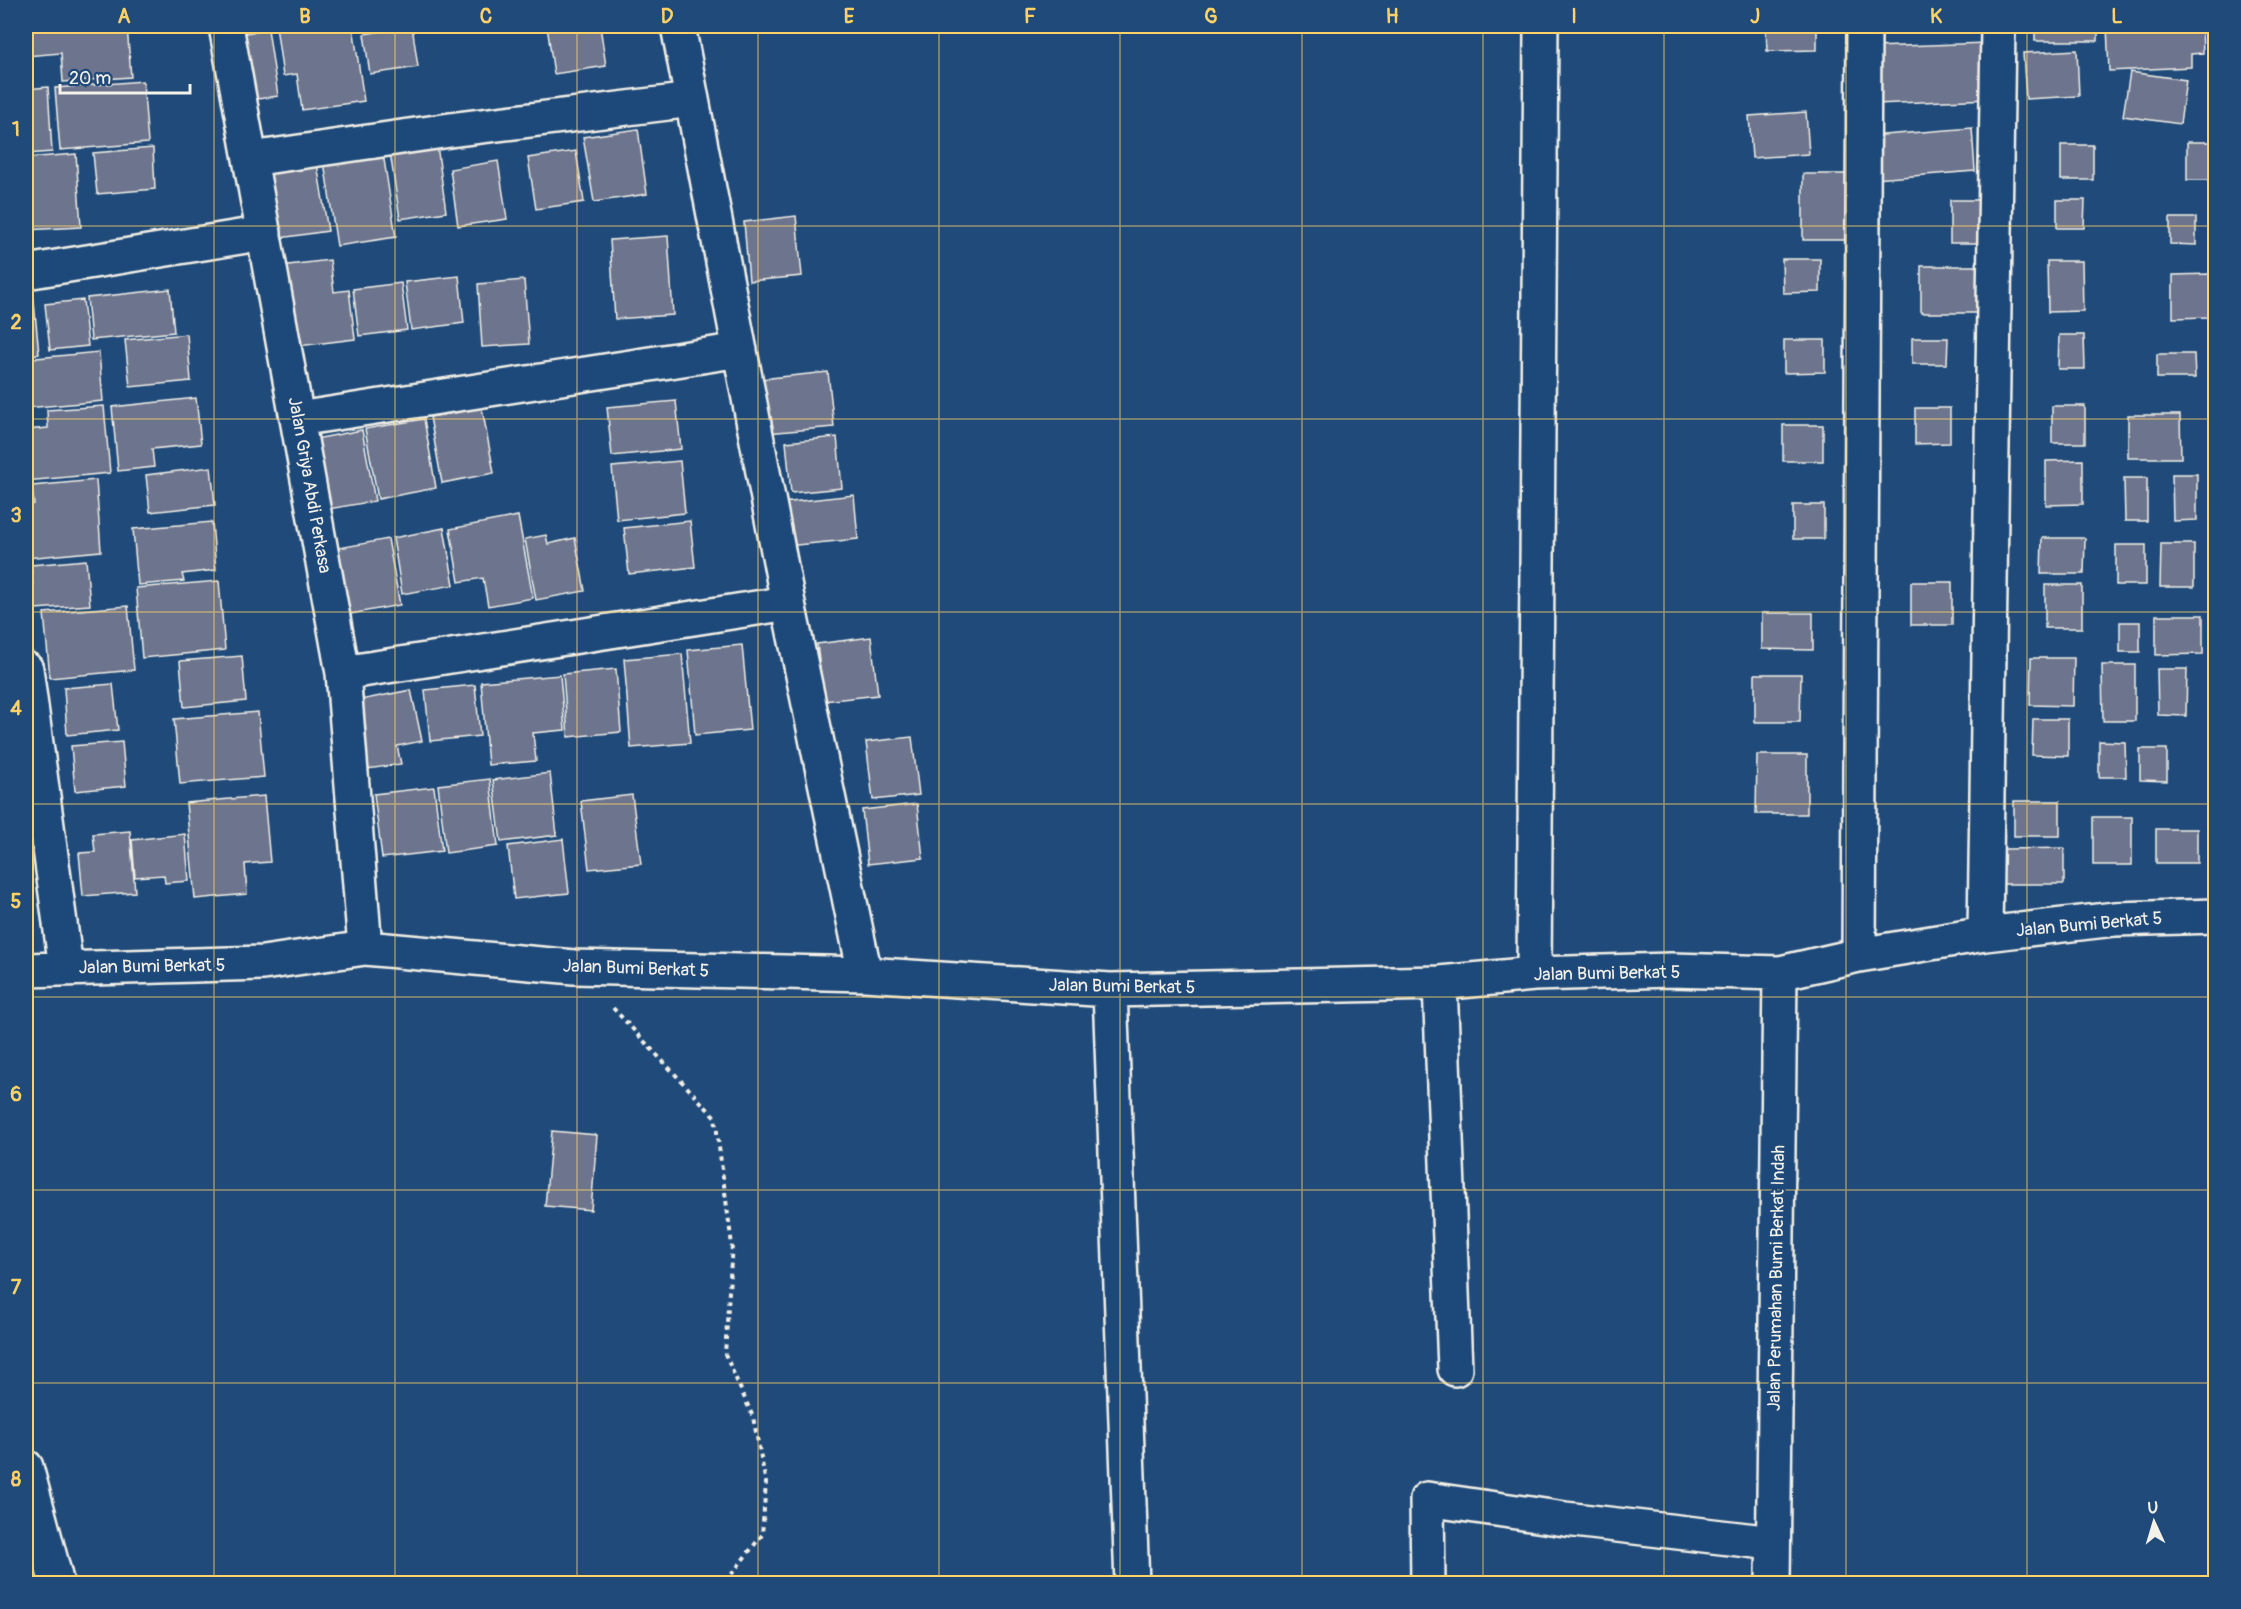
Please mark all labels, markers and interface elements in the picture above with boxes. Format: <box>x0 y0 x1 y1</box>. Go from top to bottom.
text: A <box>118 4 131 29</box>
text: B <box>299 4 311 29</box>
text: C <box>480 4 492 29</box>
text: D <box>661 4 674 29</box>
text: E <box>844 4 855 29</box>
text: F <box>1024 4 1036 29</box>
text: G <box>1204 4 1218 29</box>
text: H <box>1386 4 1399 29</box>
text: I <box>1571 4 1577 29</box>
text: J <box>1750 4 1760 29</box>
text: K <box>1930 4 1942 29</box>
text: L <box>2111 4 2123 29</box>
scale bar <box>60 57 190 95</box>
text: 20 m <box>69 67 111 90</box>
text: 1 <box>12 117 20 142</box>
text: 2 <box>10 310 22 335</box>
street label: Jalan Griya Abdi Perkasa <box>283 395 336 575</box>
text: 3 <box>10 503 22 528</box>
text: 4 <box>10 696 22 721</box>
text: 5 <box>11 889 22 914</box>
street label: Jalan Bumi Berkat 5 <box>2015 907 2163 942</box>
street label: Jalan Bumi Berkat 5 <box>78 954 226 979</box>
street label: Jalan Bumi Berkat 5 <box>562 954 710 983</box>
street label: Jalan Bumi Berkat 5 <box>1533 961 1681 986</box>
street label: Jalan Bumi Berkat 5 <box>1048 974 1196 999</box>
text: 6 <box>10 1082 22 1107</box>
street label: Jalan Perumahan Bumi Berkat Indah <box>1763 1145 1790 1411</box>
text: 7 <box>11 1275 22 1300</box>
text: 8 <box>11 1467 21 1492</box>
north arrow <box>2124 1492 2184 1552</box>
text: U <box>2147 1498 2159 1518</box>

